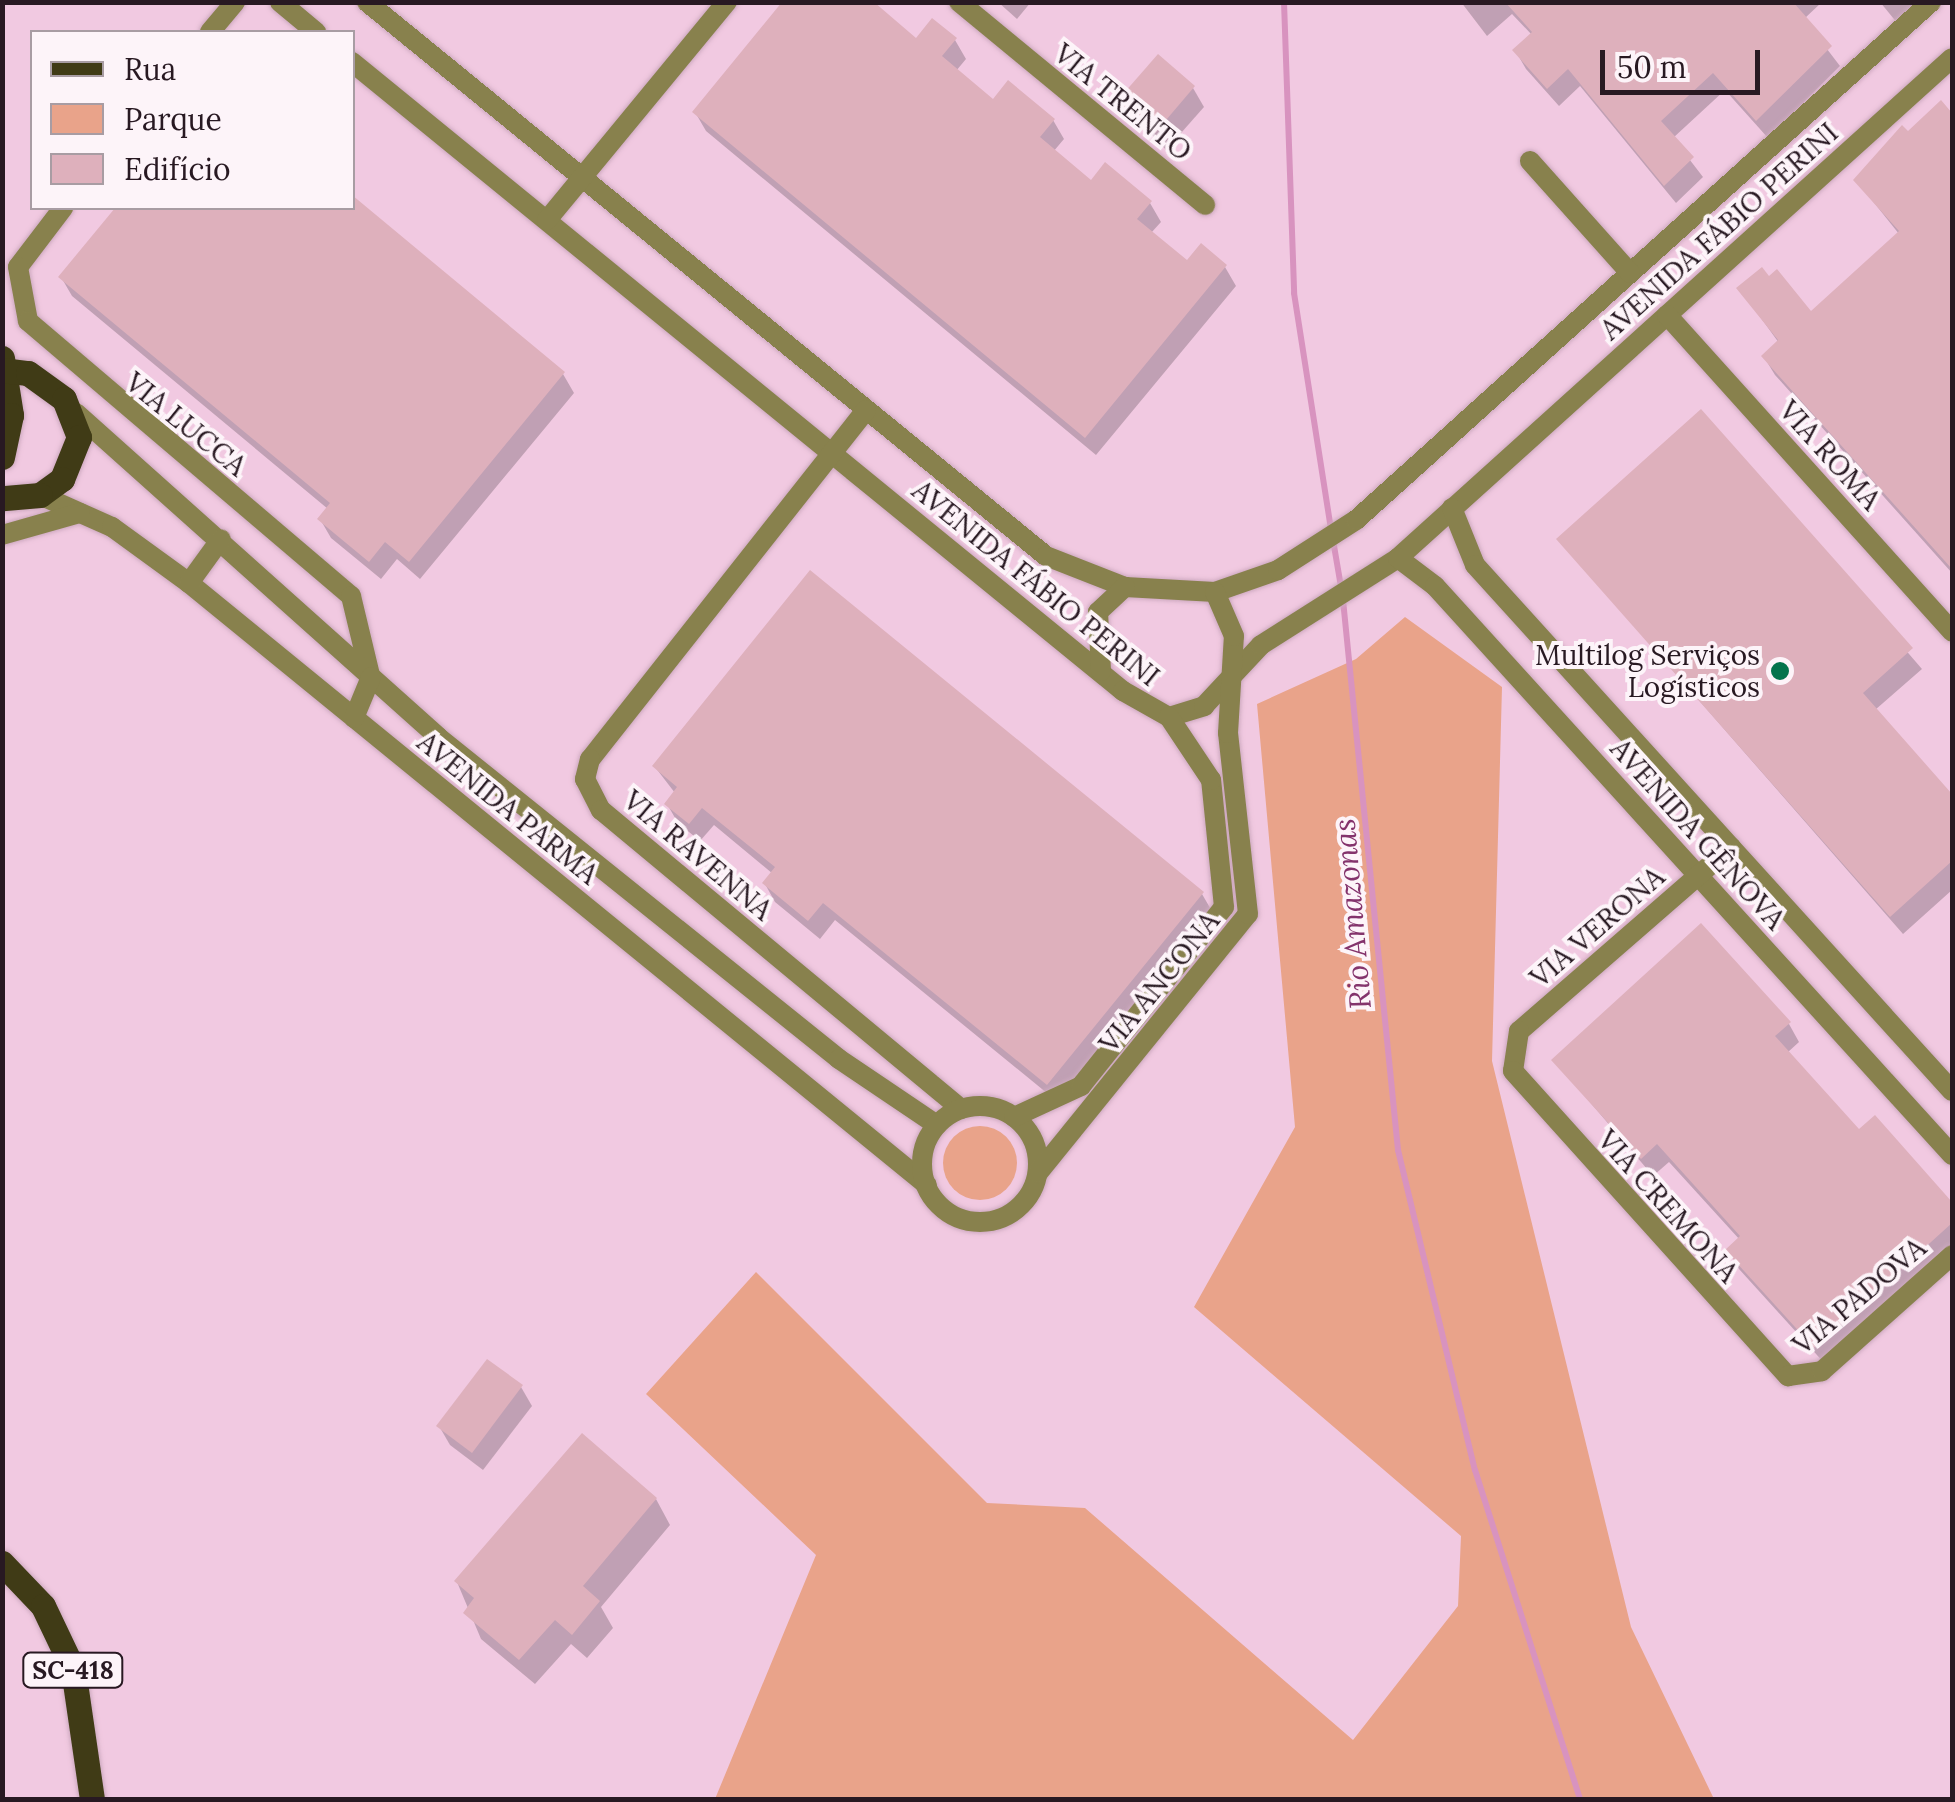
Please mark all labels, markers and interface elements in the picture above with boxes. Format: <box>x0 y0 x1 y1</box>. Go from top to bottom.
legend <box>30 30 355 210</box>
scale bar <box>1605 30 1765 92</box>
street label: VIA TRENTO <box>1048 36 1198 168</box>
text: 50 m <box>1617 48 1687 86</box>
text: Rua <box>124 50 176 88</box>
text: Parque <box>124 100 222 138</box>
street label: AVENIDA FÁBIO PERINI <box>1593 116 1845 346</box>
text: Edifício <box>124 150 230 188</box>
street label: VIA LUCCA <box>119 365 253 483</box>
street label: VIA ROMA <box>1772 393 1888 517</box>
street label: AVENIDA FÁBIO PERINI <box>906 473 1166 693</box>
place label: Multilog Serviços Logísticos <box>1535 638 1760 704</box>
marker: Multilog Serviços Logísticos <box>1769 660 1791 682</box>
street label: AVENIDA PARMA <box>411 725 605 891</box>
street label: AVENIDA GÊNOVA <box>1604 732 1792 936</box>
street label: VIA RAVENNA <box>617 783 779 927</box>
water label: Rio Amazonas <box>1326 817 1378 1011</box>
street label: VIA VERONA <box>1523 860 1671 994</box>
street label: VIA ANCONA <box>1092 905 1226 1059</box>
street label: VIA CREMONA <box>1591 1123 1745 1289</box>
street label: VIA PADOVA <box>1786 1231 1932 1361</box>
road number: SC-418 <box>20 1650 126 1690</box>

